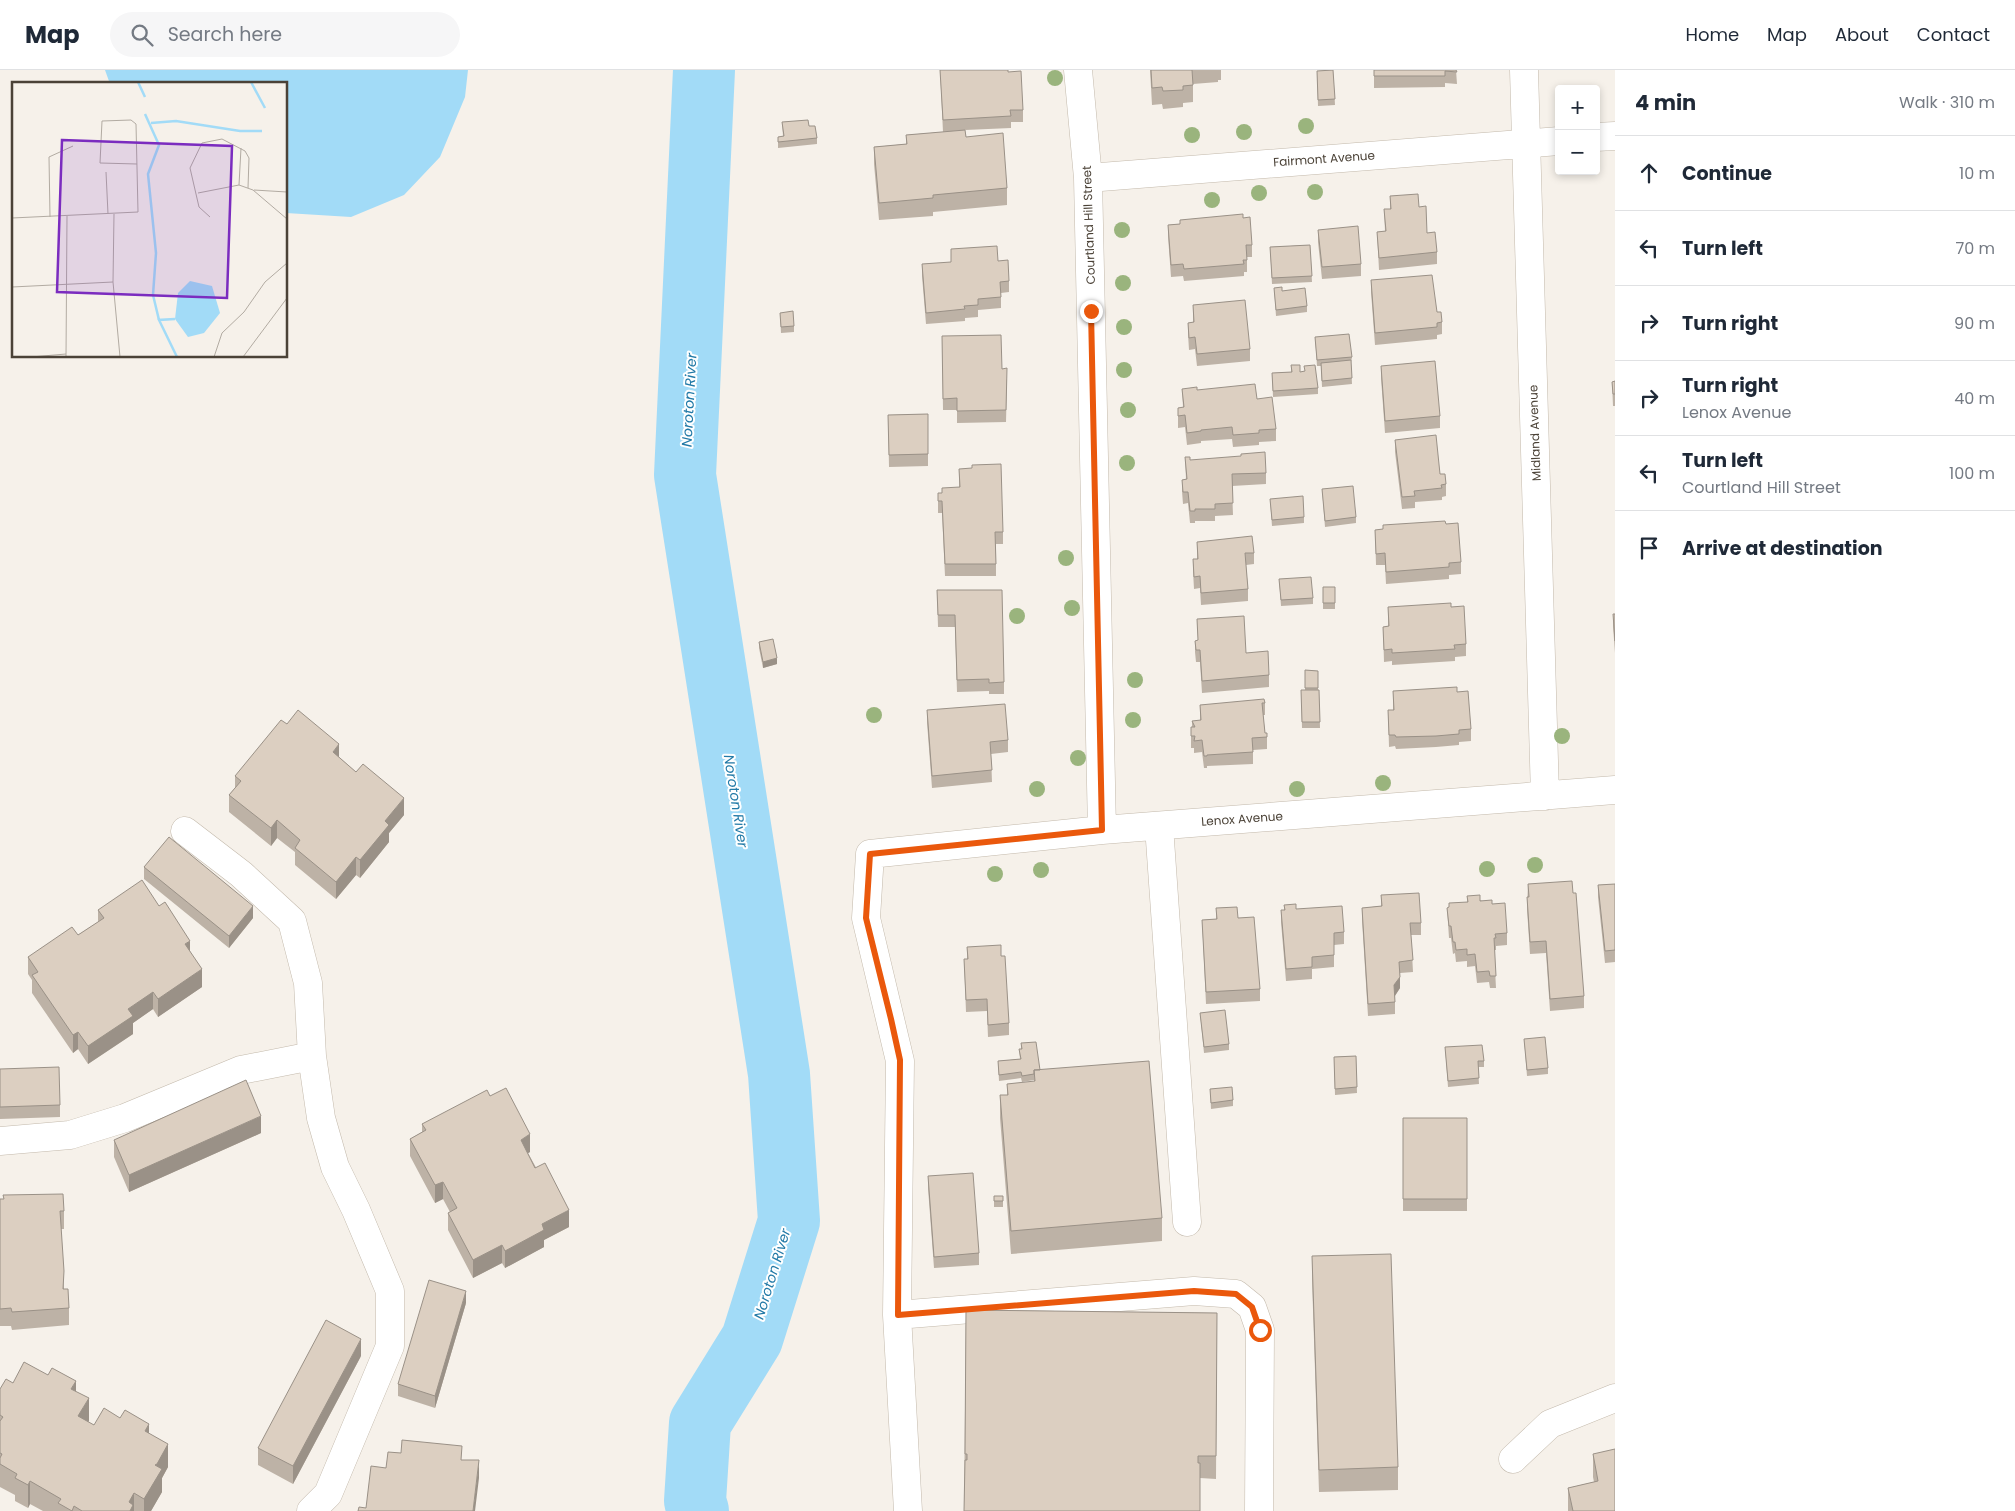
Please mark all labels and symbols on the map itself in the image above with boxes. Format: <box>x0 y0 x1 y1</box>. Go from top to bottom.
inset map <box>12 82 288 358</box>
street label: Fairmont Avenue <box>1273 146 1375 171</box>
street label: Courtland Hill Street <box>1078 165 1099 285</box>
route end <box>1080 300 1103 323</box>
water label: Noroton River <box>677 352 701 447</box>
street label: Midland Avenue <box>1524 384 1545 482</box>
water label: Noroton River <box>719 753 753 850</box>
street label: Lenox Avenue <box>1200 807 1283 830</box>
water label: Noroton River <box>749 1225 796 1322</box>
route start <box>1249 1319 1272 1342</box>

